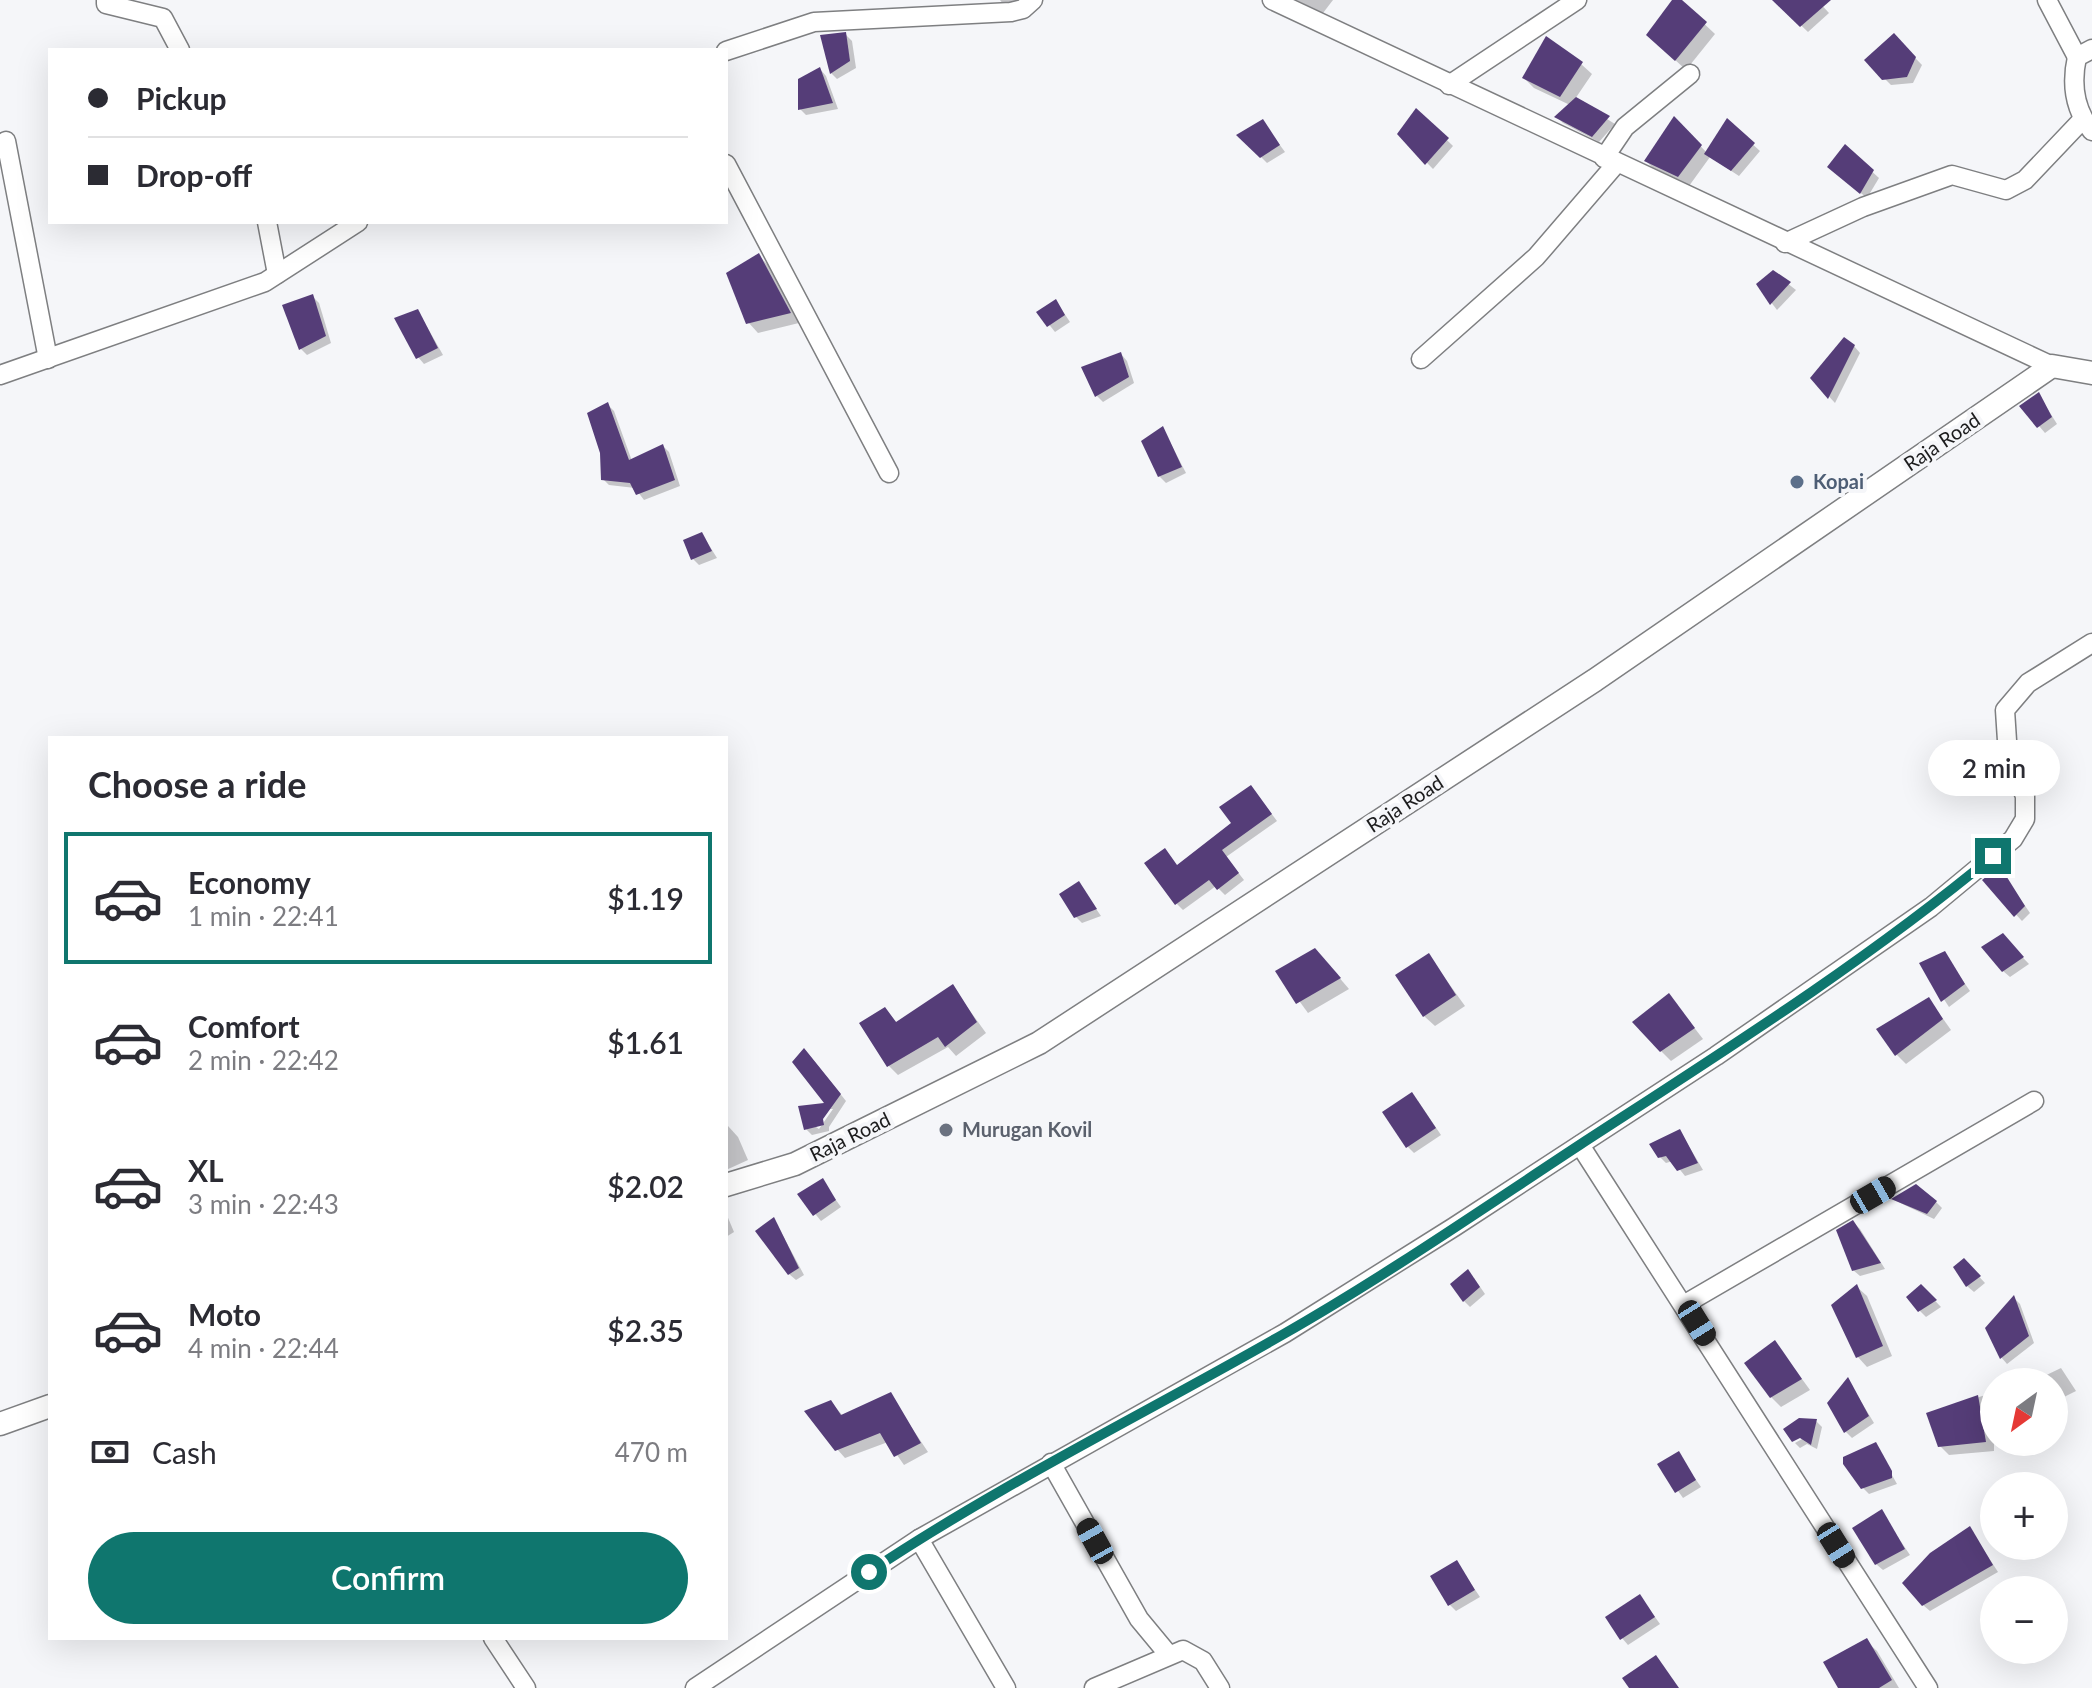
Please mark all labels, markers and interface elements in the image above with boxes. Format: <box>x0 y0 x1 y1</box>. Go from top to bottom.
text: Pickup <box>136 80 227 116</box>
text: Drop-off <box>136 157 252 193</box>
street label: Raja Road <box>1899 407 1984 475</box>
place label: Kopai <box>1813 469 1864 493</box>
marker: Kopai <box>1788 473 1806 491</box>
callout: 2 min <box>1927 740 2059 796</box>
text: 2 min <box>1962 752 2026 784</box>
text: Choose a ride <box>88 762 307 806</box>
street label: Raja Road <box>1362 770 1447 837</box>
route end <box>1975 838 2011 874</box>
icon: car <box>92 862 164 934</box>
text: Economy <box>188 864 311 900</box>
text: $1.19 <box>607 880 684 916</box>
text: 1 min · 22:41 <box>188 900 339 932</box>
icon: car <box>92 1006 164 1078</box>
text: Comfort <box>188 1008 300 1044</box>
text: $1.61 <box>607 1024 684 1060</box>
text: 2 min · 22:42 <box>188 1044 339 1076</box>
street label: Raja Road <box>805 1106 894 1166</box>
place label: Murugan Kovil <box>962 1117 1092 1141</box>
marker: Murugan Kovil <box>937 1121 955 1139</box>
icon: car <box>92 1150 164 1222</box>
text: XL <box>188 1152 224 1188</box>
text: $2.02 <box>607 1168 684 1204</box>
car <box>1846 1173 1900 1217</box>
text: 3 min · 22:43 <box>188 1188 339 1220</box>
icon: car <box>92 1294 164 1366</box>
text: Moto <box>188 1296 261 1332</box>
car <box>1674 1296 1720 1350</box>
text: $2.35 <box>607 1312 684 1348</box>
text: 4 min · 22:44 <box>188 1332 339 1364</box>
north arrow <box>1980 1368 2068 1456</box>
map controls <box>1980 1368 2068 1664</box>
icon: cash <box>88 1430 132 1474</box>
text: Cash <box>152 1434 217 1470</box>
text: 470 m <box>615 1436 688 1468</box>
button: + <box>1980 1472 2068 1560</box>
car <box>1073 1514 1117 1568</box>
car <box>1813 1518 1859 1572</box>
button: Confirm <box>88 1532 688 1624</box>
route start <box>851 1554 887 1590</box>
button: − <box>1980 1576 2068 1664</box>

